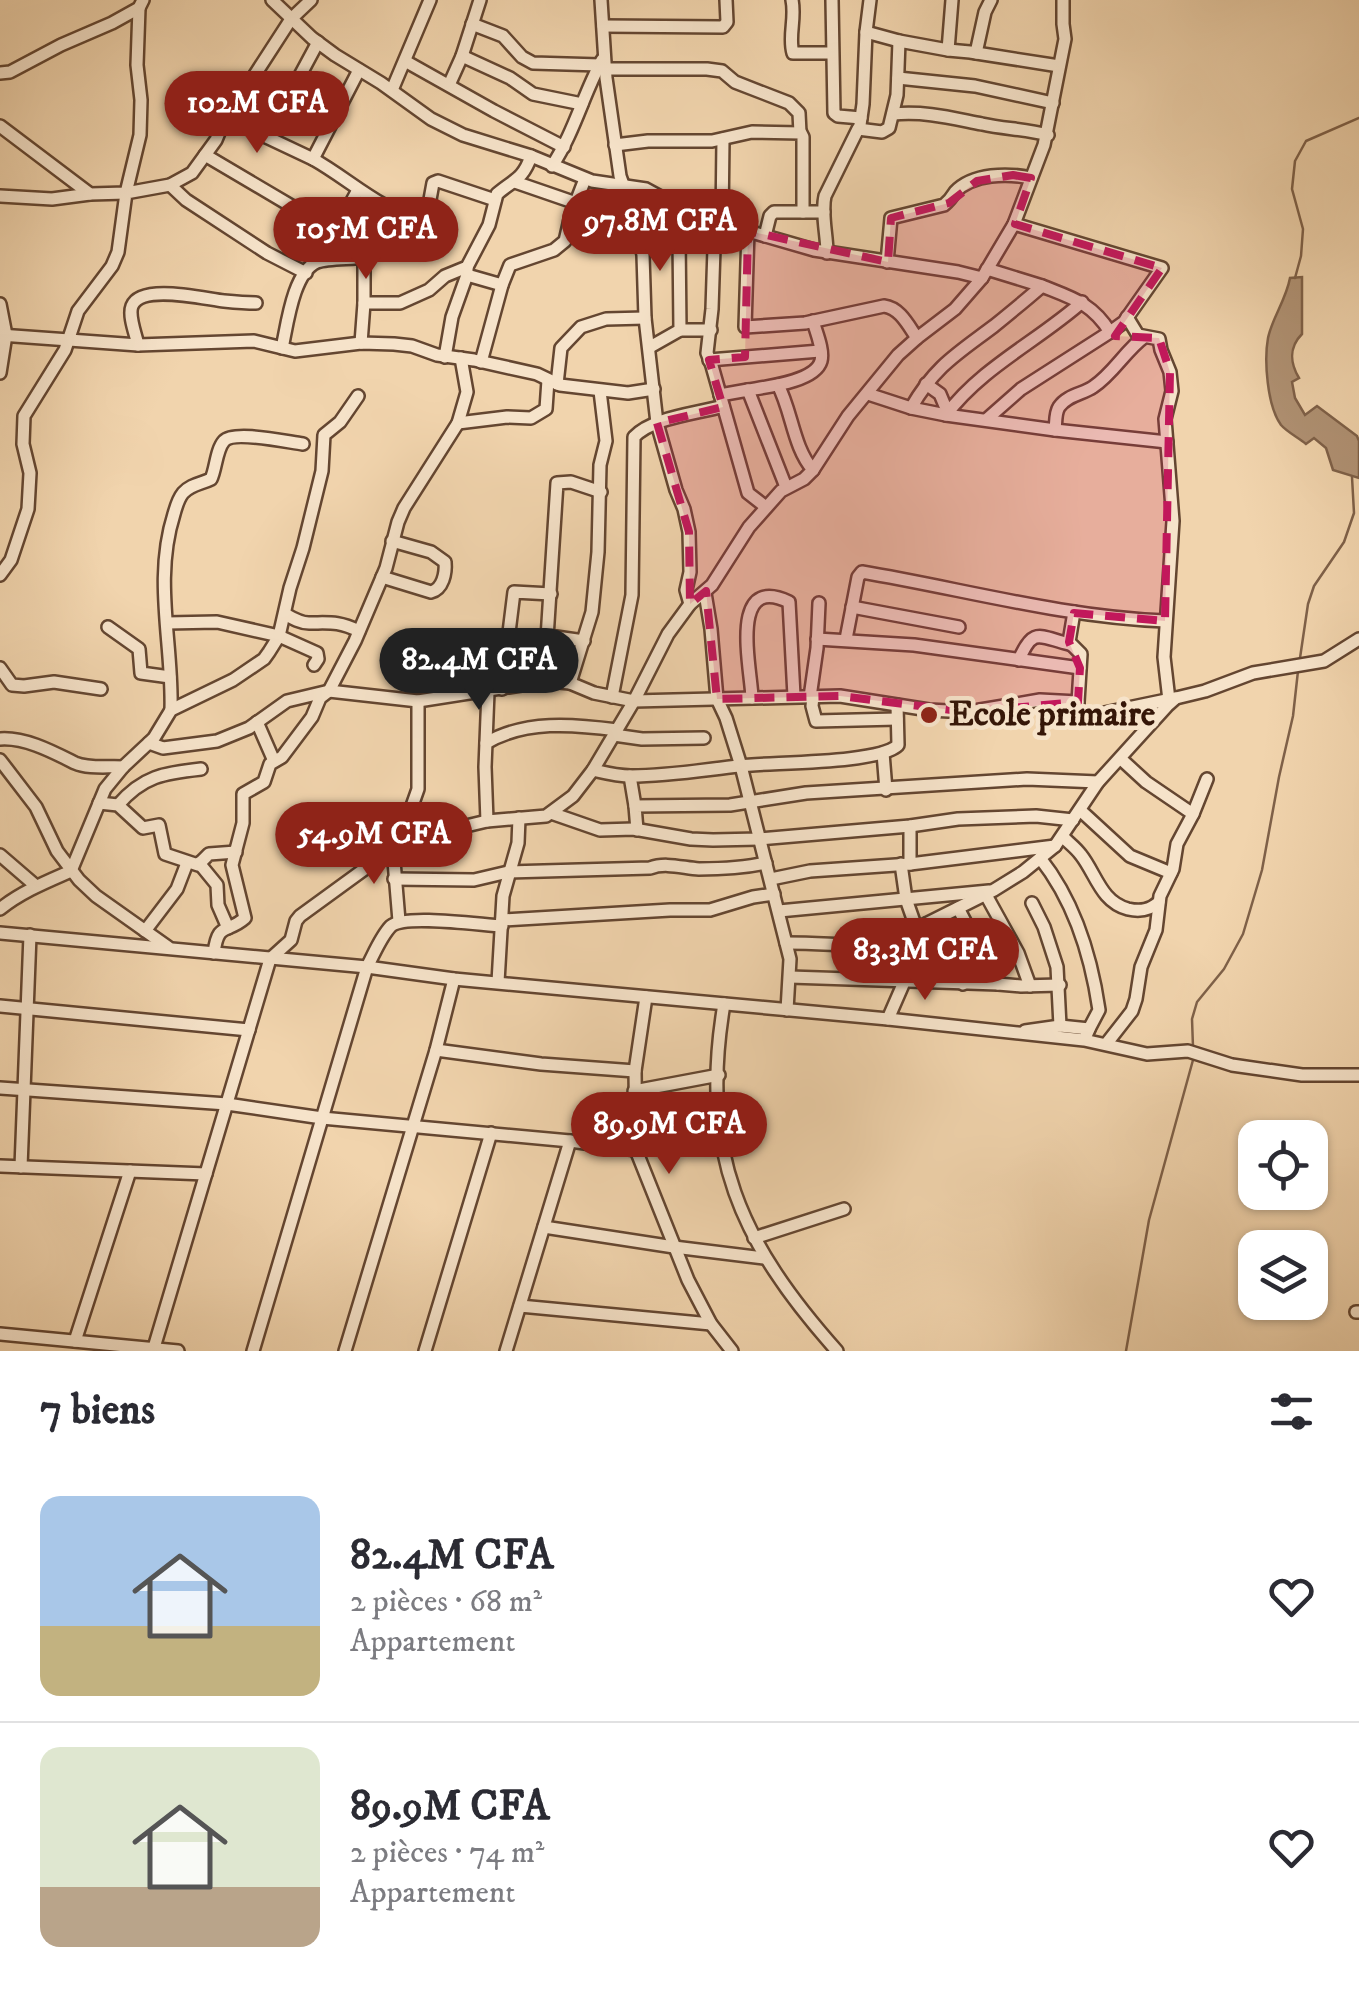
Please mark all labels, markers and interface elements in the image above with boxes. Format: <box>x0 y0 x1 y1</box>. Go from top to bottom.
pin: 102M CFA <box>154 71 360 156</box>
text: 102M CFA <box>186 83 328 123</box>
pin: 97.8M CFA <box>546 189 774 274</box>
pin: 105M CFA <box>263 197 469 282</box>
text: 97.8M CFA <box>584 201 736 241</box>
text: 105M CFA <box>295 209 437 249</box>
pin: 82.4M CFA <box>365 628 593 713</box>
text: 82.4M CFA <box>401 640 557 680</box>
place label: Ecole primaire <box>949 693 1156 737</box>
marker: Ecole primaire <box>918 704 940 726</box>
pin: 54.9M CFA <box>260 802 488 887</box>
text: 54.9M CFA <box>297 814 451 854</box>
pin: 83.3M CFA <box>811 918 1039 1003</box>
text: 83.3M CFA <box>853 930 997 970</box>
pin: 89.9M CFA <box>555 1092 783 1177</box>
text: 89.9M CFA <box>593 1104 745 1144</box>
map controls <box>1238 1120 1328 1320</box>
button: locate <box>1238 1120 1328 1210</box>
button: layers <box>1238 1230 1328 1320</box>
icon: filters <box>1264 1384 1319 1439</box>
text: 7 biens <box>40 1385 155 1437</box>
text: 82.4M CFA <box>350 1530 554 1582</box>
icon: home <box>120 1536 240 1656</box>
icon: heart <box>1264 1569 1319 1624</box>
text: 2 pièces · 68 m² <box>350 1582 542 1622</box>
text: Appartement <box>350 1622 515 1662</box>
text: 89.9M CFA <box>350 1781 550 1833</box>
icon: home <box>120 1787 240 1907</box>
icon: heart <box>1264 1820 1319 1875</box>
text: 2 pièces · 74 m² <box>350 1833 544 1873</box>
text: Appartement <box>350 1873 515 1913</box>

